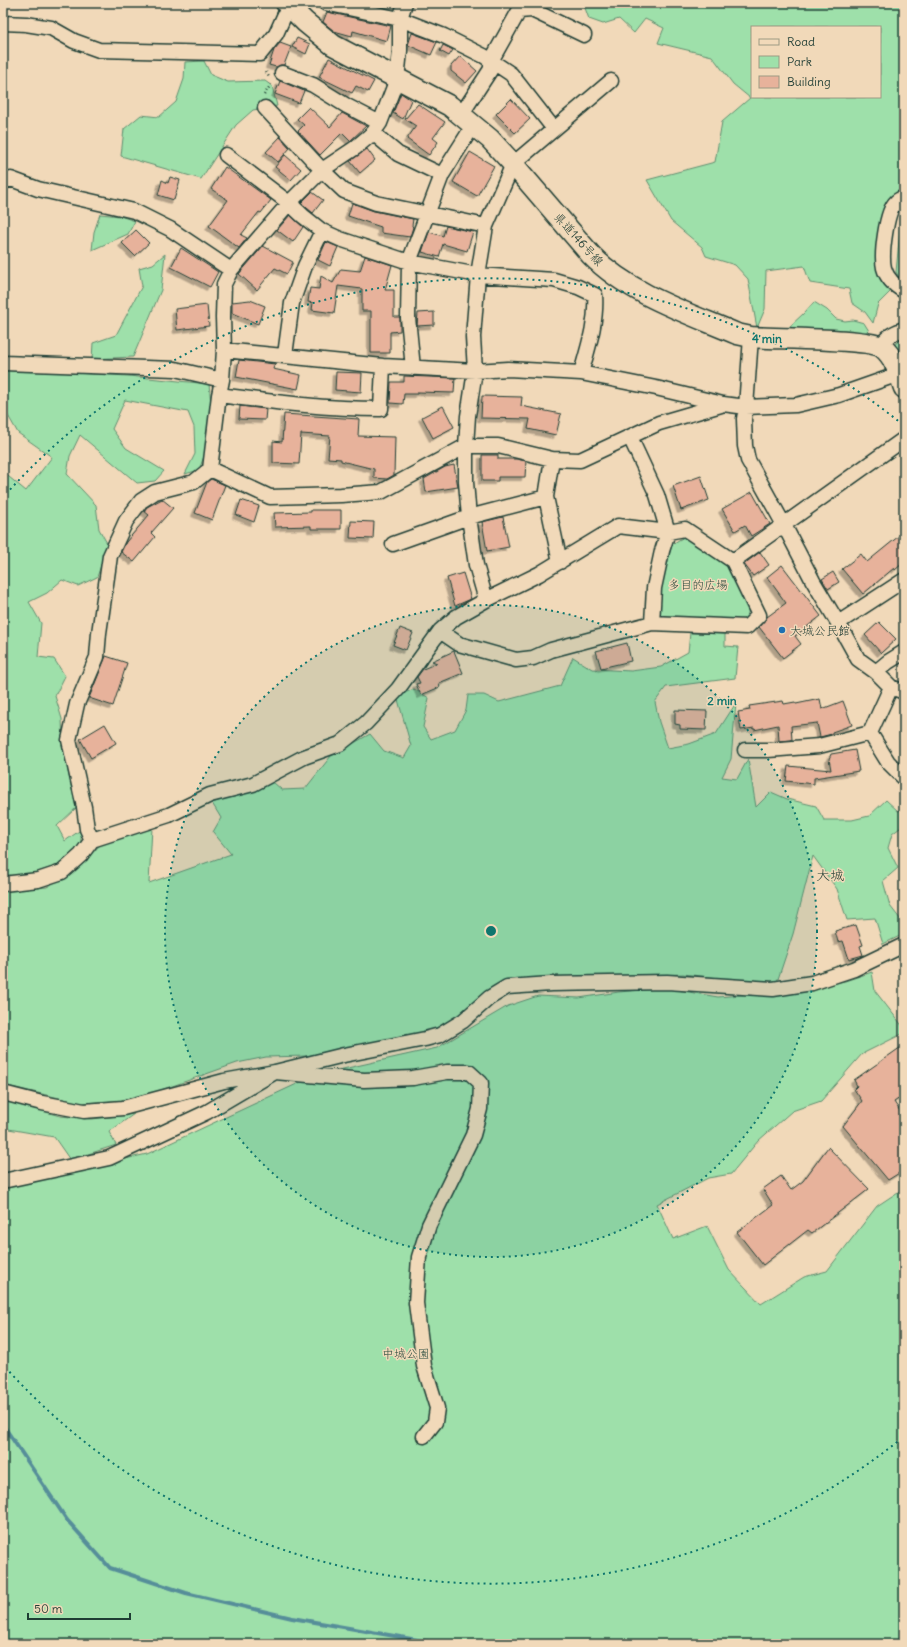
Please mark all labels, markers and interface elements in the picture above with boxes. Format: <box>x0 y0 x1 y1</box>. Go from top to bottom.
legend <box>751 26 881 98</box>
text: Road <box>787 34 815 49</box>
text: Park <box>787 54 812 69</box>
text: Building <box>787 74 831 89</box>
street label: 県道146号線 <box>551 209 607 269</box>
text: 4 min <box>752 331 782 346</box>
park label: 多目的広場 <box>668 577 728 592</box>
place label: 大城公民館 <box>790 623 850 638</box>
marker: 大城公民館 <box>777 625 787 635</box>
text: 2 min <box>707 693 737 708</box>
district label: 大城 <box>816 866 844 884</box>
centre of rings <box>484 924 498 938</box>
park label: 中城公園 <box>382 1346 430 1361</box>
scale bar <box>28 1595 130 1621</box>
text: 50 m <box>34 1601 63 1616</box>

